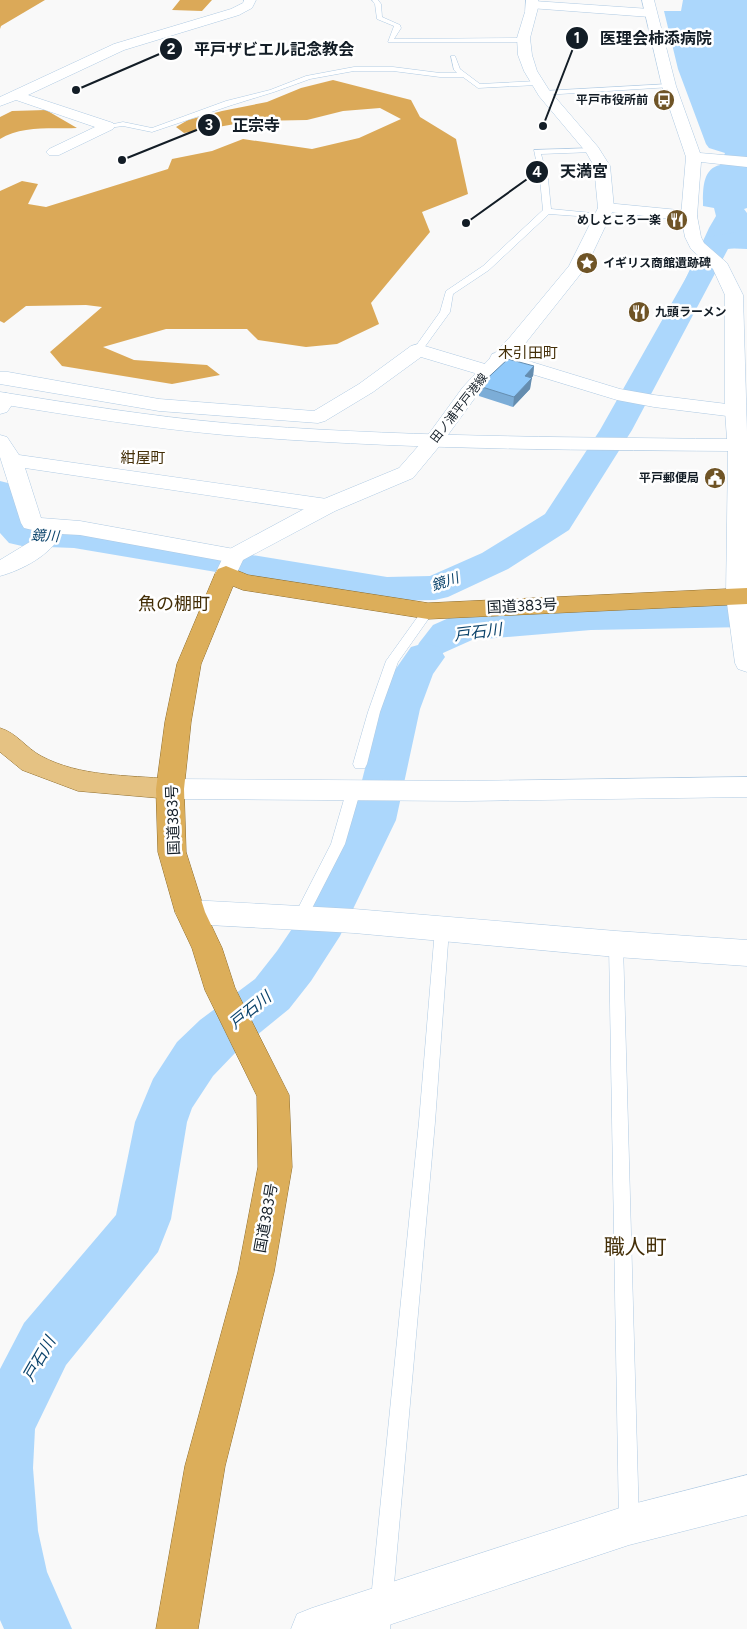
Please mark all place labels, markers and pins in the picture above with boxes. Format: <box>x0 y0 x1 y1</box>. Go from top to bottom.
callout: 医理会柿添病院 <box>565 23 722 54</box>
callout: 平戸ザビエル記念教会 <box>159 33 364 64</box>
bus stop icon: 平戸市役所前 <box>652 88 676 112</box>
place label: 平戸市役所前 <box>576 93 648 107</box>
callout: 正宗寺 <box>197 110 290 141</box>
callout: 天満宮 <box>525 156 618 187</box>
restaurant icon: めしところ一楽 <box>665 208 689 232</box>
place label: めしところ一楽 <box>577 213 661 227</box>
place icon: イギリス商館遺跡碑 <box>575 251 599 275</box>
place label: イギリス商館遺跡碑 <box>603 256 711 270</box>
restaurant icon: 九頭ラーメン <box>627 300 651 324</box>
place label: 九頭ラーメン <box>655 305 727 319</box>
public building icon: 平戸郵便局 <box>703 466 727 490</box>
place label: 平戸郵便局 <box>639 471 699 485</box>

